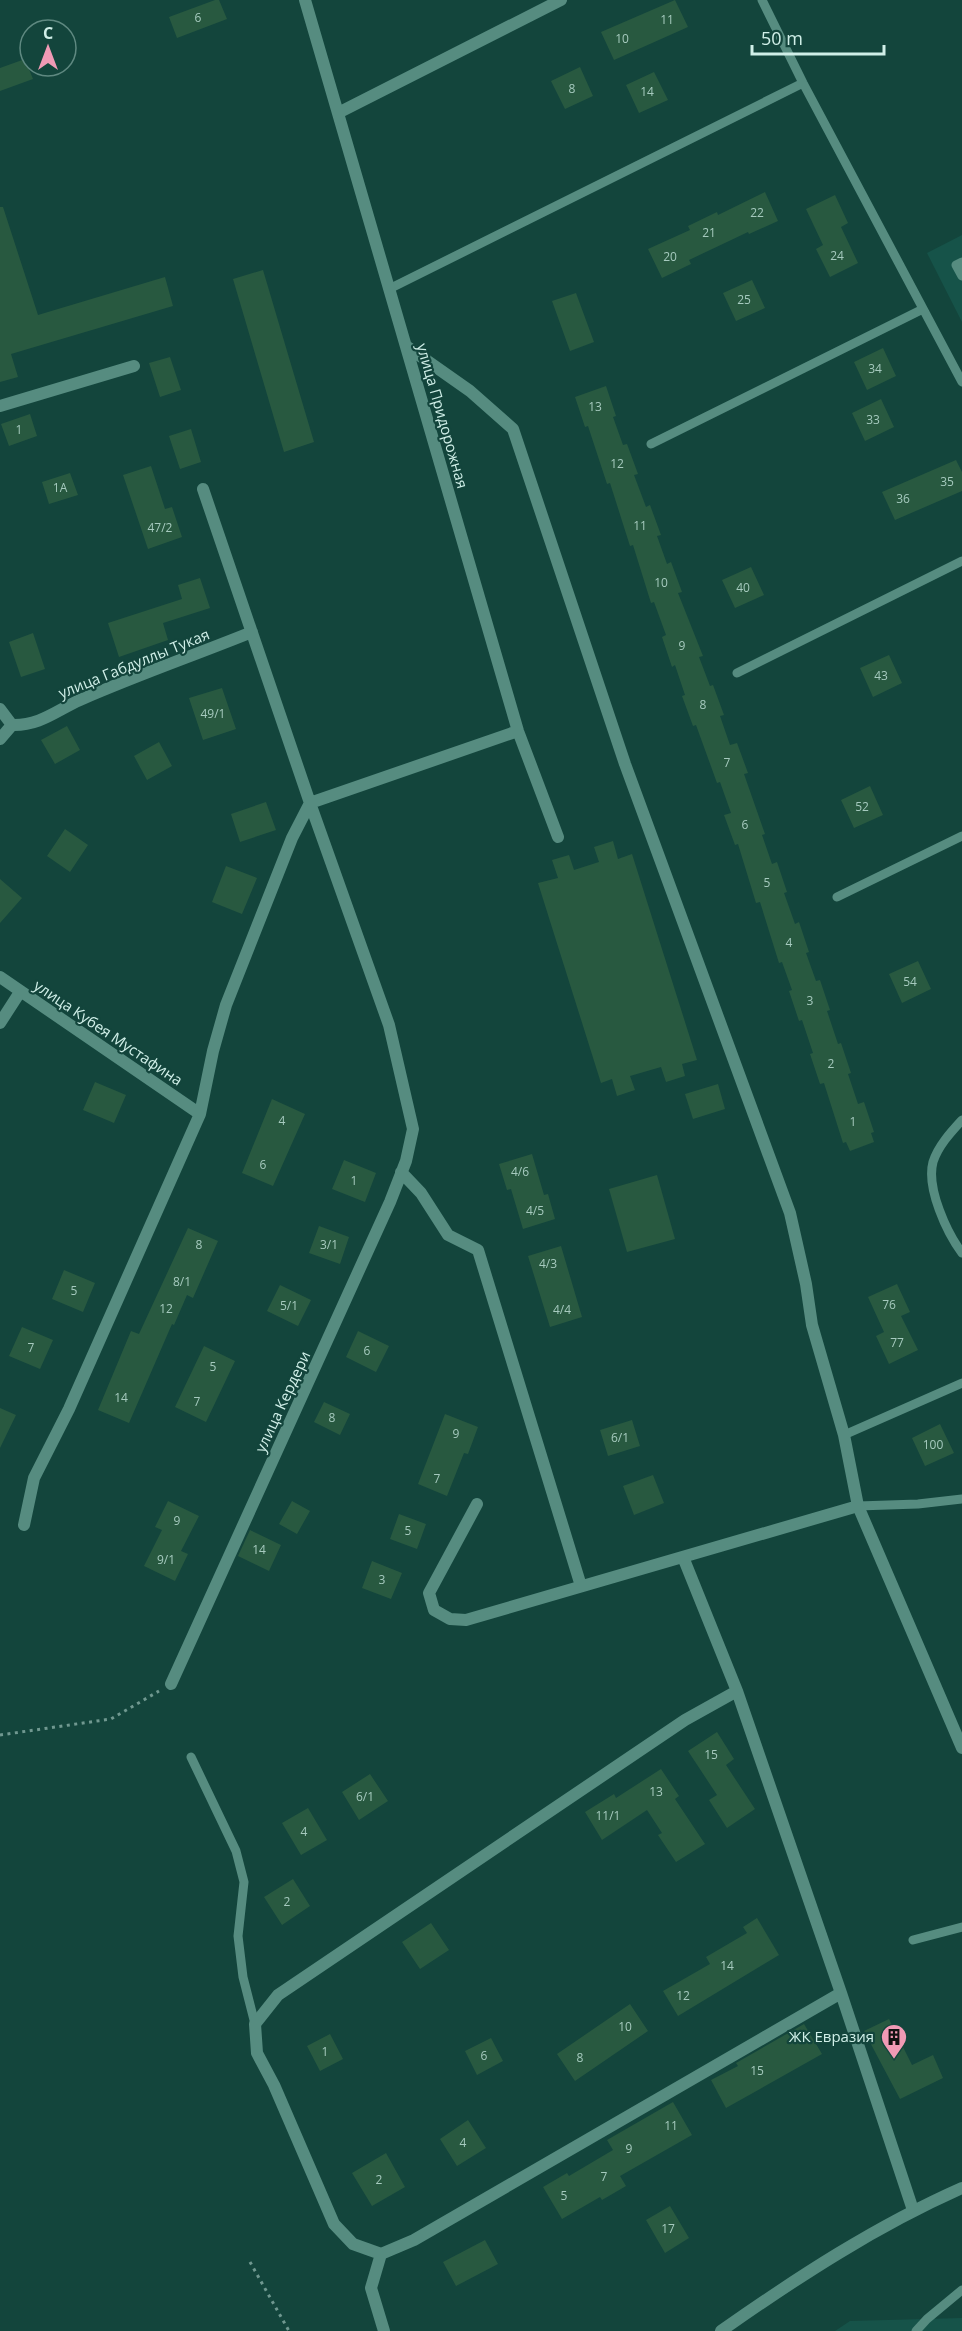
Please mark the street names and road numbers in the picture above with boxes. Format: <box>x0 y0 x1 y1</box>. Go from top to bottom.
street label: улица Придорожная <box>413 341 473 491</box>
street label: улица Габдуллы Тукая <box>55 624 212 703</box>
street label: улица Кубея Мустафина <box>30 975 187 1089</box>
street label: улица Кердери <box>250 1348 314 1456</box>

